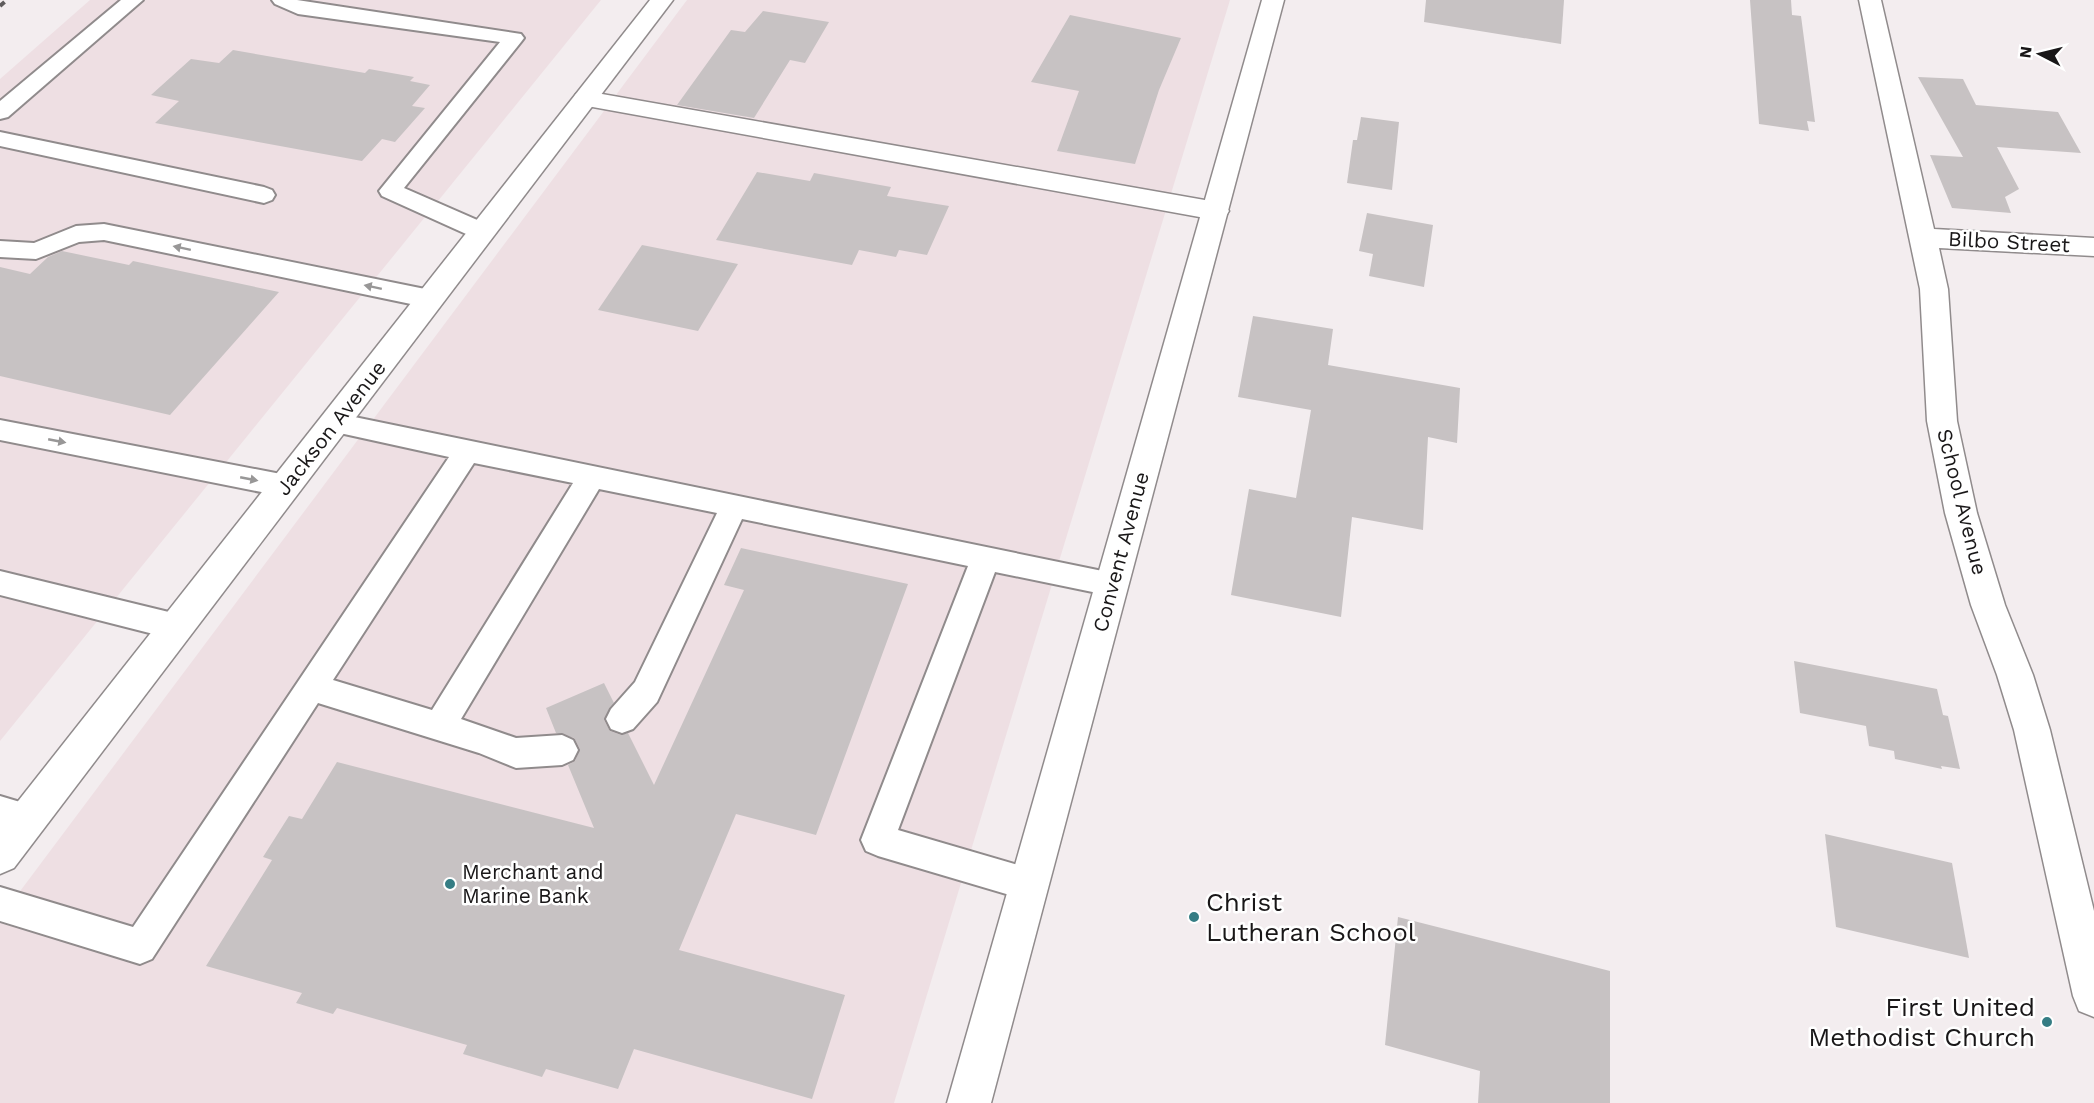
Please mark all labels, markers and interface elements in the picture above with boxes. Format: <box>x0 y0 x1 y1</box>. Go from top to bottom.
north arrow <box>2010 24 2070 84</box>
text: N <box>2015 45 2036 59</box>
street label: Bilbo Street <box>1948 226 2071 257</box>
one-way arrow <box>172 243 191 252</box>
one-way arrow <box>363 282 382 291</box>
street label: Jackson Avenue <box>270 355 391 500</box>
street label: School Avenue <box>1932 426 1993 578</box>
one-way arrow <box>48 437 67 446</box>
street label: Convent Avenue <box>1087 469 1154 635</box>
one-way arrow <box>239 475 258 484</box>
place label: Merchant and Marine Bank <box>462 859 604 908</box>
marker: Merchant and Marine Bank <box>443 877 457 891</box>
place label: Christ Lutheran School <box>1206 887 1416 947</box>
marker: Christ Lutheran School <box>1187 910 1201 924</box>
place label: First United Methodist Church <box>1808 992 2035 1052</box>
marker: First United Methodist Church <box>2040 1015 2054 1029</box>

